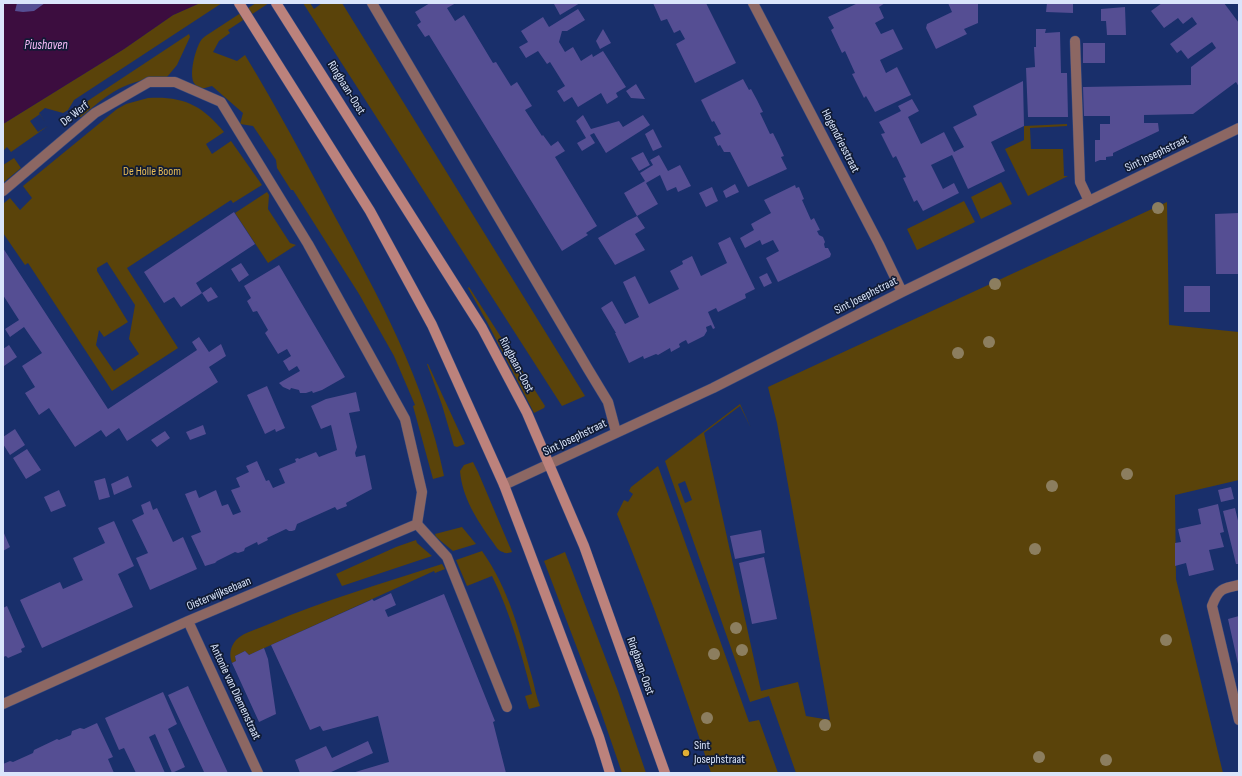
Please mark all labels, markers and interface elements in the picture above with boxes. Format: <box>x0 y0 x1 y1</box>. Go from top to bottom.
water label: Piushaven <box>24 38 68 54</box>
street label: Ringbaan-Oost <box>324 59 368 117</box>
street label: De Werf <box>58 98 92 130</box>
street label: Hogendriesstraat <box>818 107 862 175</box>
street label: Sint Josephstraat <box>1123 132 1191 176</box>
park label: De Holle Boom <box>123 165 181 179</box>
street label: Sint Josephstraat <box>832 274 900 318</box>
street label: Ringbaan-Oost <box>495 335 537 395</box>
street label: Sint Josephstraat <box>541 416 609 460</box>
street label: Oisterwijksebaan <box>185 574 253 614</box>
street label: Ringbaan-Oost <box>623 635 657 697</box>
street label: Antonie van Diemenstraat <box>206 642 264 742</box>
place label: Sint Josephstraat <box>694 739 745 767</box>
marker: Sint Josephstraat <box>681 748 691 758</box>

